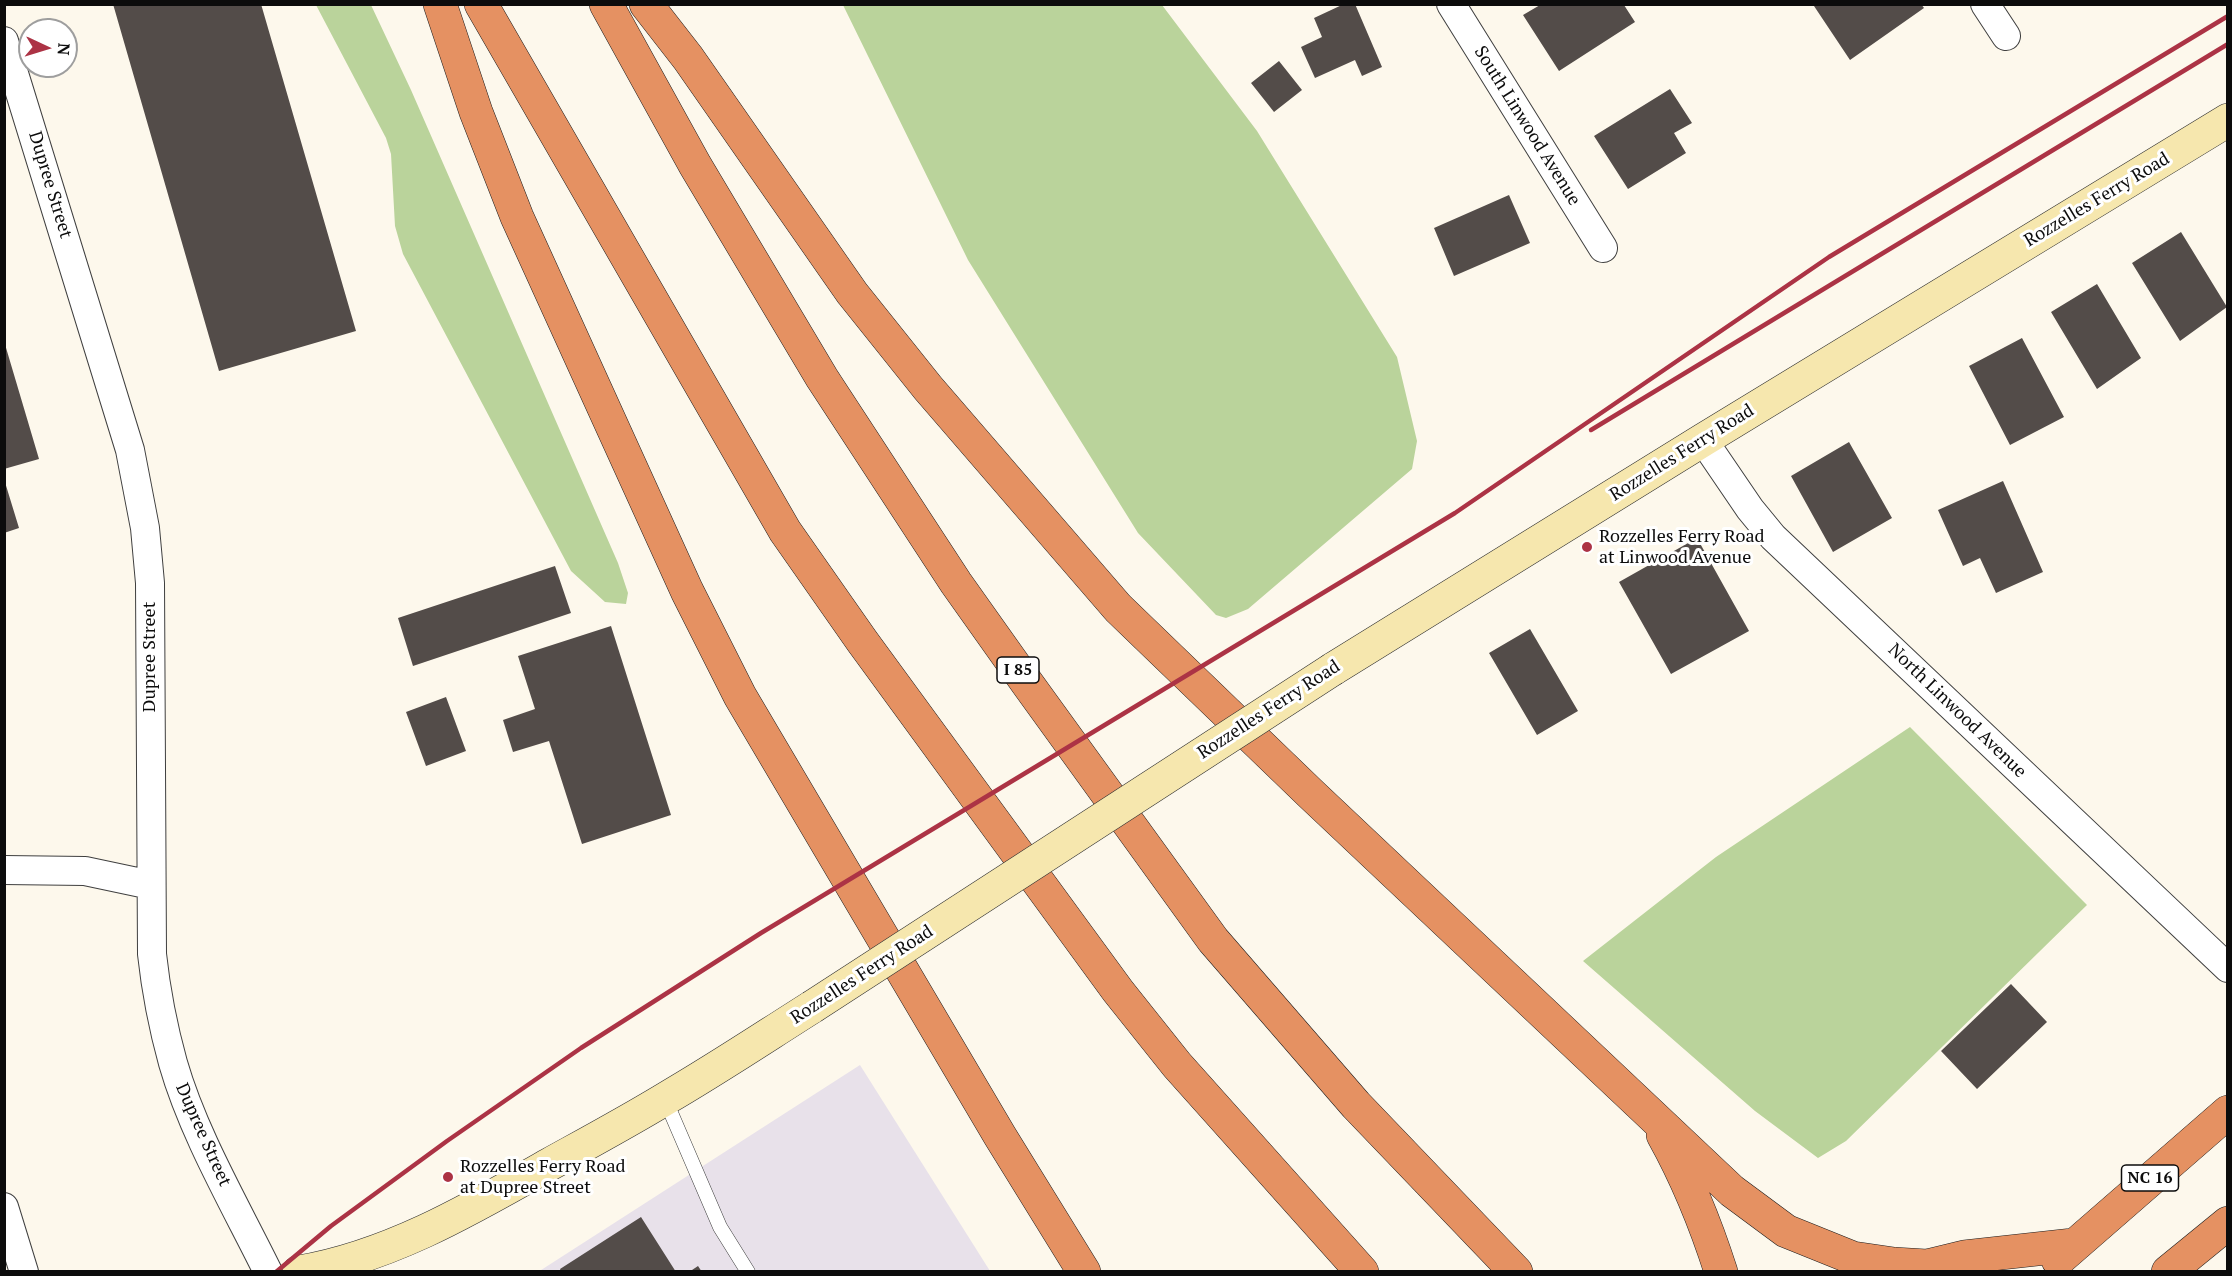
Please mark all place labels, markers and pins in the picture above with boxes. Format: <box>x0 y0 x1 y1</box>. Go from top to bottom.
place label: Rozzelles Ferry Road at Linwood Avenue <box>1599 526 1765 568</box>
marker: Rozzelles Ferry Road at Linwood Avenue <box>1580 540 1594 554</box>
place label: Rozzelles Ferry Road at Dupree Street <box>460 1156 626 1198</box>
marker: Rozzelles Ferry Road at Dupree Street <box>441 1170 455 1184</box>

